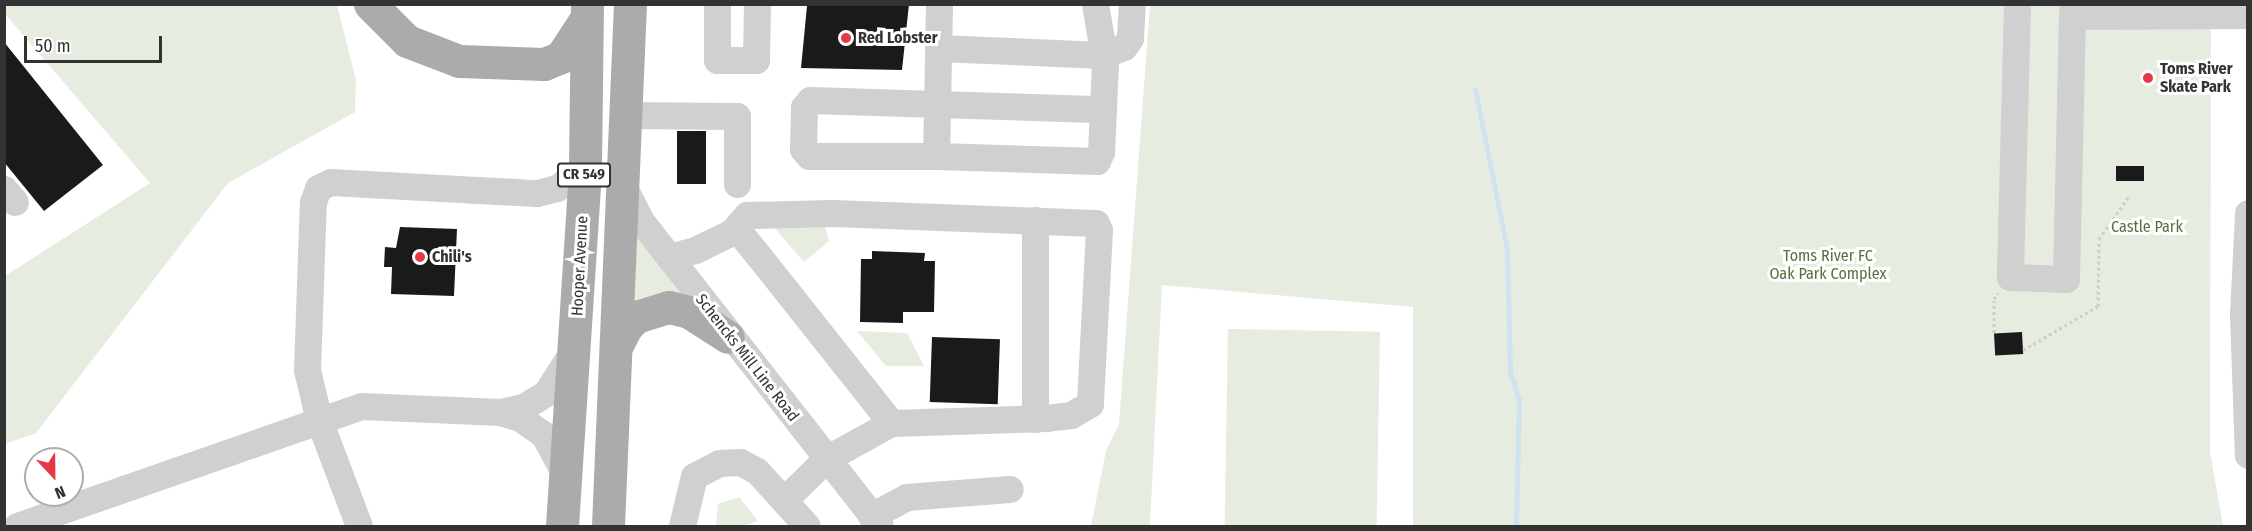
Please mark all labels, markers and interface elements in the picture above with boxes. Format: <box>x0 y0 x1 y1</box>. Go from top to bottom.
scale bar <box>27 24 165 62</box>
place label: Red Lobster <box>858 28 938 48</box>
marker: Red Lobster <box>839 31 853 45</box>
text: 50 m <box>35 35 71 57</box>
place label: Toms River Skate Park <box>2160 59 2233 97</box>
marker: Toms River Skate Park <box>2141 71 2155 85</box>
road number: CR 549 <box>557 163 611 187</box>
street label: Hooper Avenue <box>568 215 592 317</box>
park label: Castle Park <box>2111 217 2183 237</box>
park label: Toms River FC Oak Park Complex <box>1769 246 1887 284</box>
place label: Chili's <box>432 247 472 267</box>
marker: Chili's <box>413 250 427 264</box>
street label: Schencks Mill Line Road <box>691 290 803 426</box>
north arrow <box>24 447 84 507</box>
text: N <box>52 482 68 503</box>

